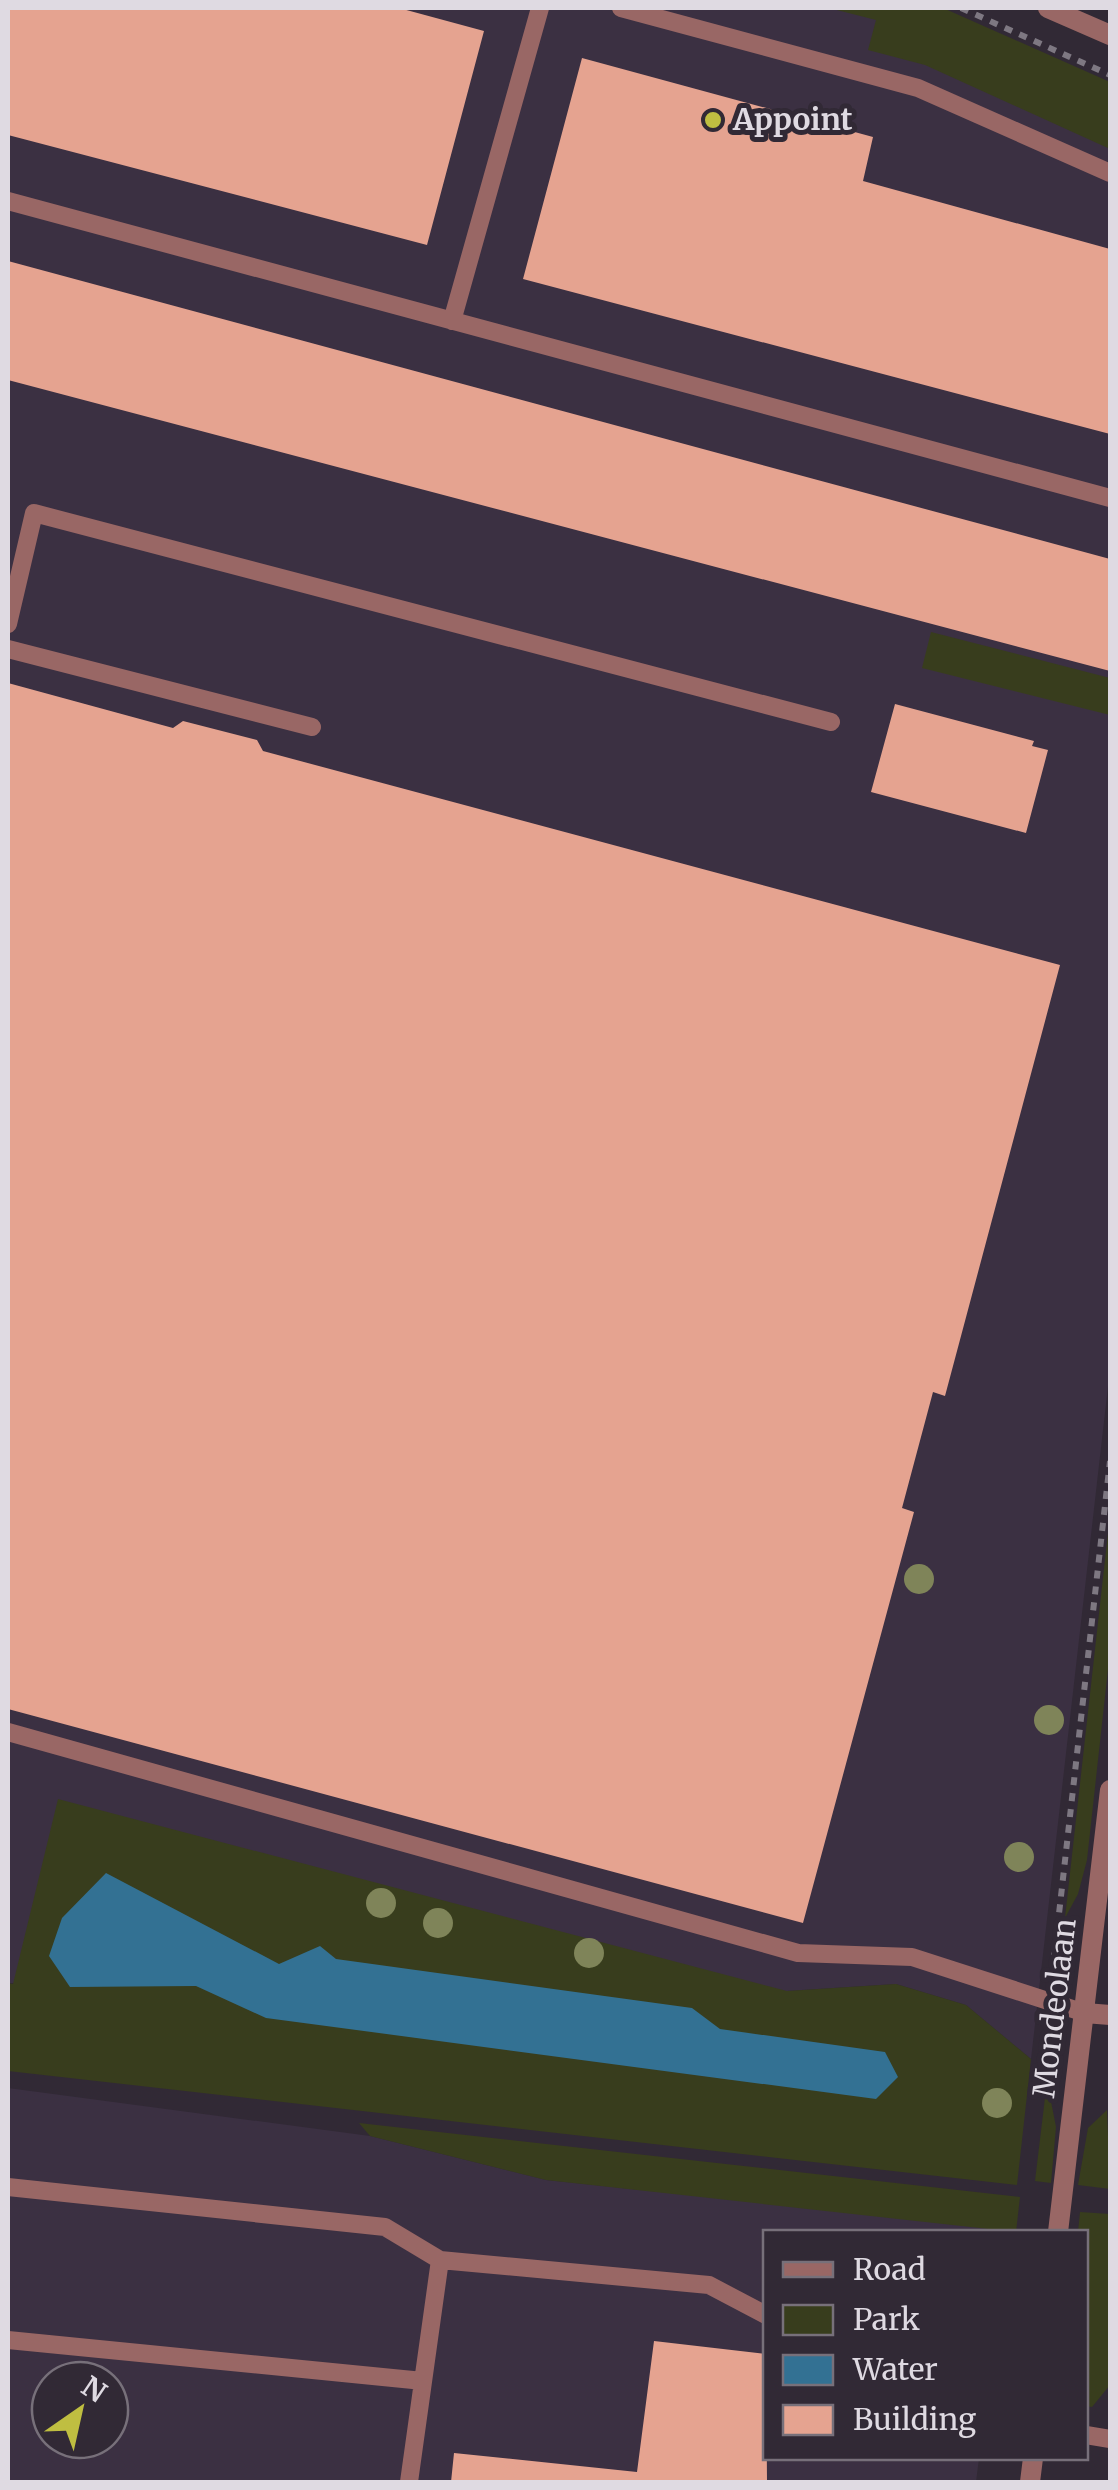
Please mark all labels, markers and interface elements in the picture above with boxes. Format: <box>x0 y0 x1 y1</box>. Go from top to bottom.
place label: Appoint <box>732 100 853 138</box>
marker: Appoint <box>702 109 724 131</box>
street label: Mondeolaan <box>1024 1916 1084 2100</box>
legend <box>763 2230 1088 2460</box>
text: Road <box>853 2250 926 2288</box>
text: Park <box>853 2300 920 2338</box>
text: Water <box>852 2350 938 2388</box>
north arrow <box>30 2360 130 2460</box>
text: N <box>75 2368 113 2410</box>
text: Building <box>853 2400 976 2438</box>

